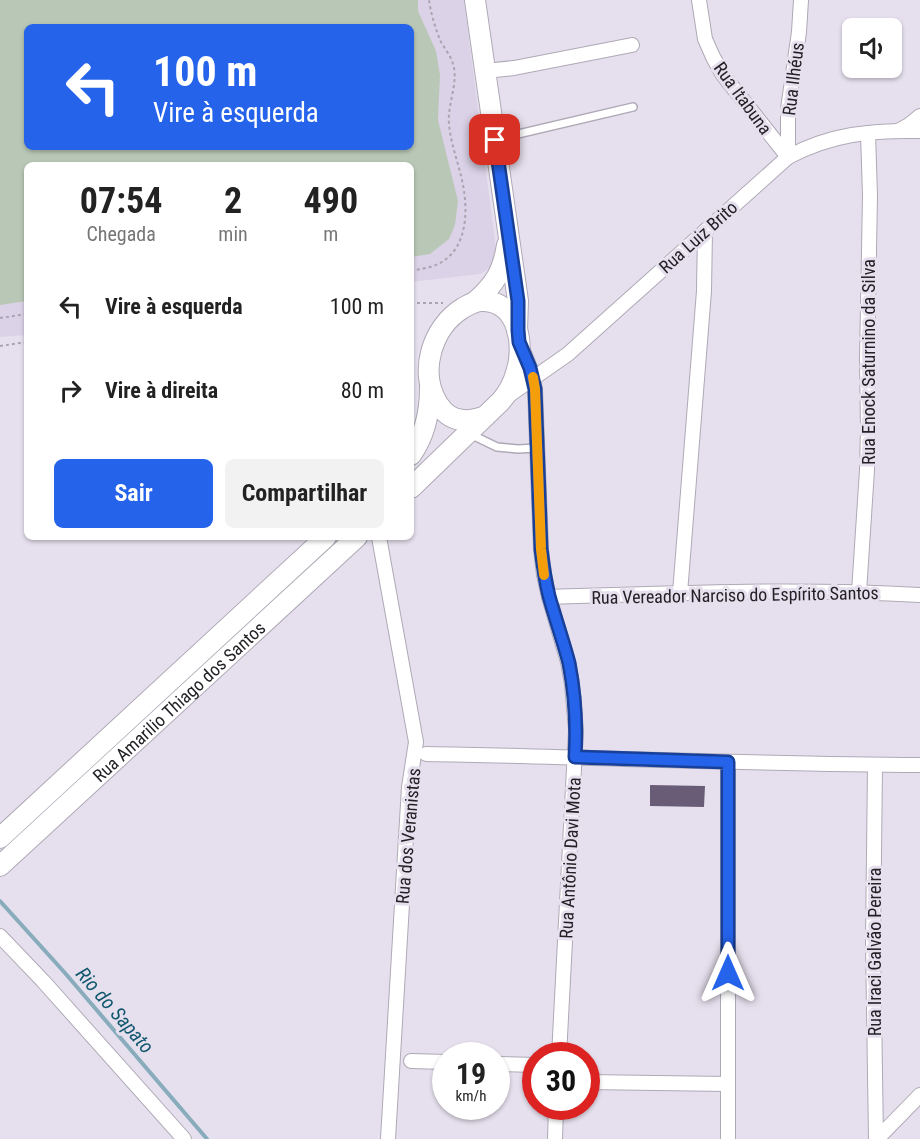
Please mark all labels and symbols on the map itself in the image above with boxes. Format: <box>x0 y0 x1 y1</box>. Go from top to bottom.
street label: Rua Ilhéus <box>778 41 808 117</box>
street label: Rua Itabuna <box>710 58 776 138</box>
pin <box>469 114 520 165</box>
street label: Rua Luiz Brito <box>655 197 741 277</box>
street label: Rua Enock Saturnino da Silva <box>858 259 879 465</box>
street label: Rua Vereador Narciso do Espírito Santos <box>591 582 879 608</box>
street label: Rua Amarilio Thiago dos Santos <box>88 617 269 786</box>
street label: Rua dos Veranistas <box>392 767 424 905</box>
street label: Rua Antônio Davi Mota <box>555 777 585 939</box>
street label: Rua Iraci Galvão Pereira <box>864 868 885 1036</box>
position arrow <box>696 941 760 1005</box>
water label: Rio do Sapato <box>71 962 159 1058</box>
speed limit sign: 30 <box>522 1042 600 1120</box>

